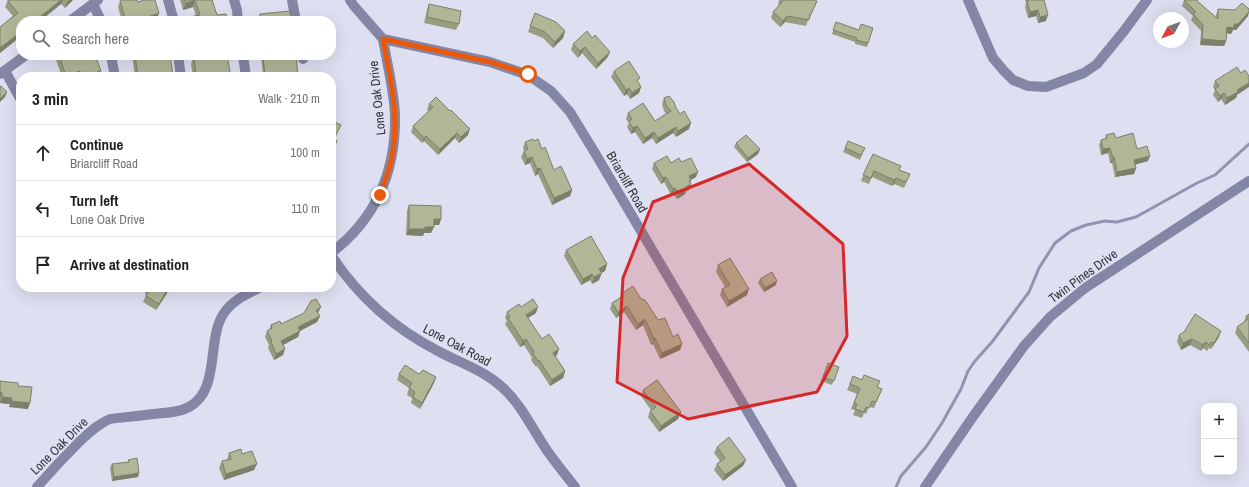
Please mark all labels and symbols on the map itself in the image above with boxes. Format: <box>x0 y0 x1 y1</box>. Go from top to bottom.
north arrow <box>1153 12 1189 48</box>
street label: Lone Oak Drive <box>365 60 389 136</box>
route start <box>519 65 537 83</box>
street label: Briarcliff Road <box>603 148 651 216</box>
route end <box>371 186 389 204</box>
street label: Twin Pines Drive <box>1045 245 1121 307</box>
street label: Lone Oak Road <box>420 320 494 370</box>
street label: Lone Oak Drive <box>27 414 91 478</box>

